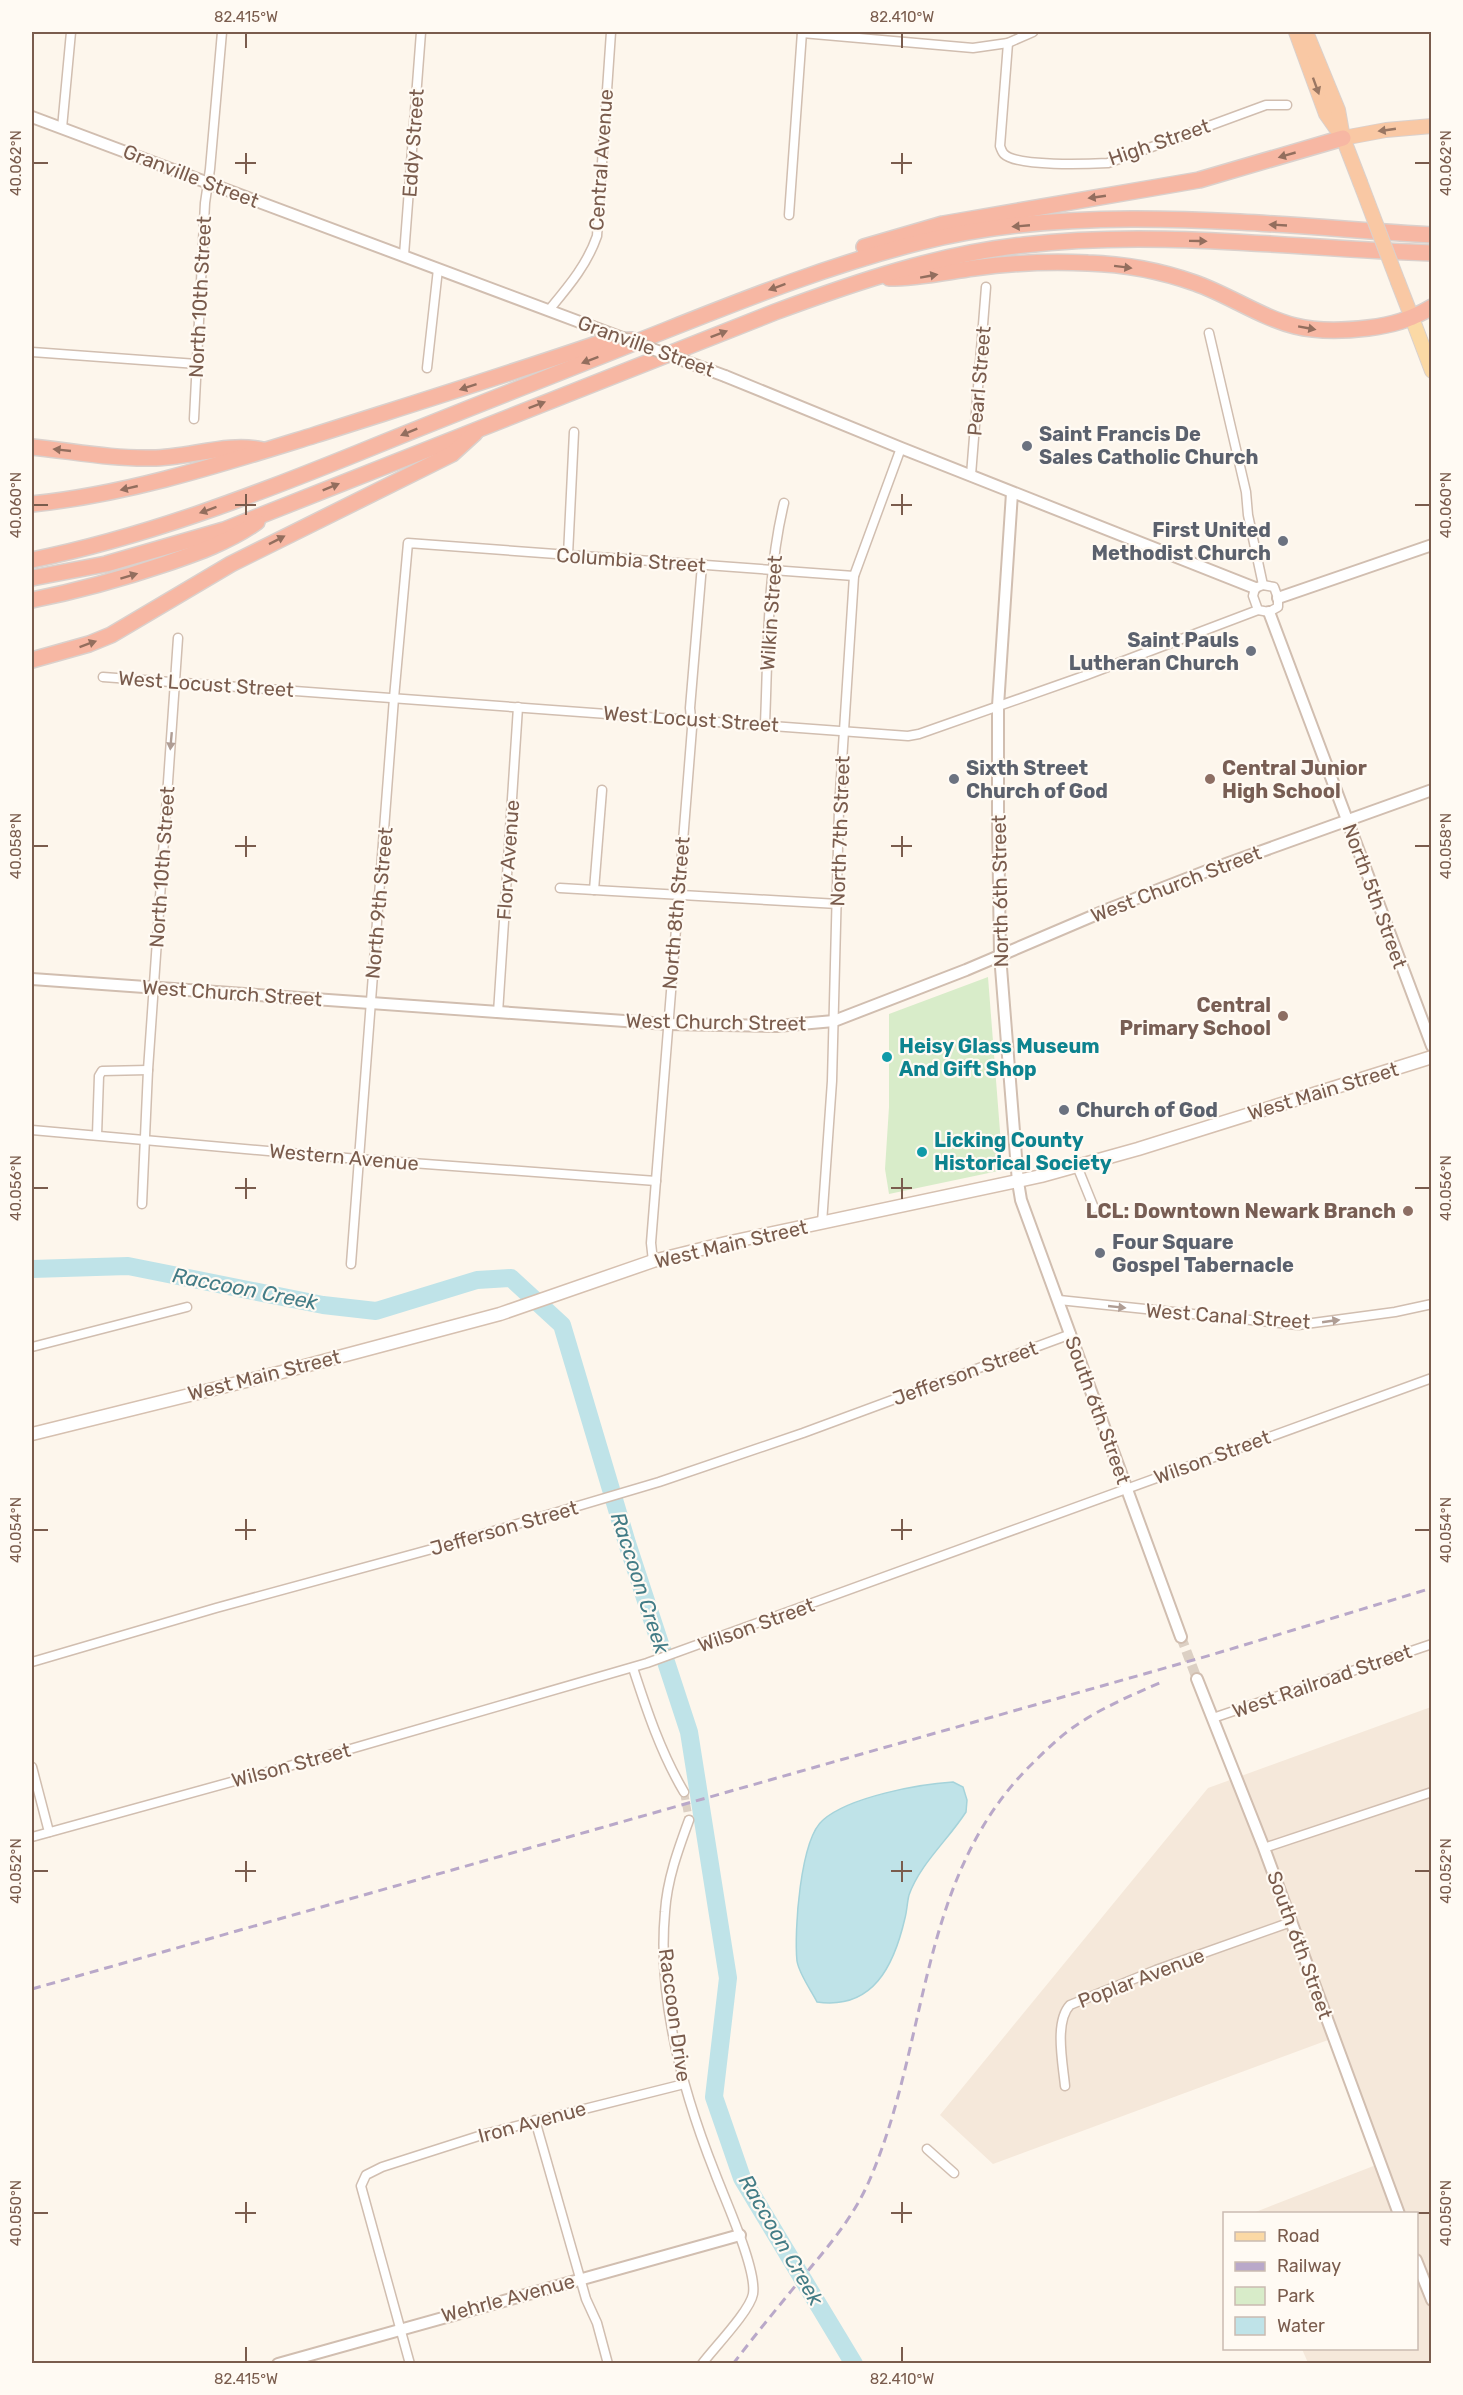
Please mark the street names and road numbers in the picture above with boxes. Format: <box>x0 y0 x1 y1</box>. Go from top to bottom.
street label: Eddy Street <box>397 88 429 198</box>
street label: Central Avenue <box>584 88 618 232</box>
street label: High Street <box>1105 113 1213 171</box>
street label: Granville Street <box>120 139 262 213</box>
street label: North 10th Street <box>184 215 216 378</box>
street label: Granville Street <box>574 310 718 382</box>
street label: Pearl Street <box>962 325 996 437</box>
street label: Columbia Street <box>555 543 707 577</box>
street label: Wilkin Street <box>755 554 787 672</box>
street label: West Locust Street <box>117 666 295 702</box>
street label: West Locust Street <box>602 701 780 737</box>
street label: North 7th Street <box>825 755 855 907</box>
street label: North 10th Street <box>144 785 180 949</box>
street label: Flory Avenue <box>492 799 524 921</box>
street label: North 6th Street <box>987 814 1013 968</box>
street label: North 5th Street <box>1338 820 1412 972</box>
street label: North 9th Street <box>360 826 398 980</box>
street label: North 8th Street <box>657 835 695 990</box>
street label: West Church Street <box>1087 840 1265 928</box>
street label: West Church Street <box>141 975 323 1011</box>
street label: West Church Street <box>626 1008 807 1036</box>
street label: West Main Street <box>1245 1057 1401 1125</box>
street label: Western Avenue <box>268 1139 420 1175</box>
street label: West Main Street <box>652 1215 810 1273</box>
street label: West Canal Street <box>1145 1298 1311 1334</box>
street label: South 6th Street <box>1060 1333 1136 1487</box>
street label: Jefferson Street <box>889 1336 1041 1410</box>
street label: West Main Street <box>185 1344 343 1406</box>
street label: Wilson Street <box>1150 1425 1274 1489</box>
street label: Jefferson Street <box>427 1495 581 1561</box>
street label: Wilson Street <box>694 1593 818 1657</box>
street label: West Railroad Street <box>1229 1639 1415 1723</box>
street label: Wilson Street <box>229 1738 353 1792</box>
street label: South 6th Street <box>1262 1868 1338 2022</box>
street label: Poplar Avenue <box>1074 1943 1208 2013</box>
street label: Raccoon Drive <box>654 1947 696 2083</box>
street label: Iron Avenue <box>475 2096 589 2148</box>
street label: Wehrle Avenue <box>439 2269 577 2327</box>

